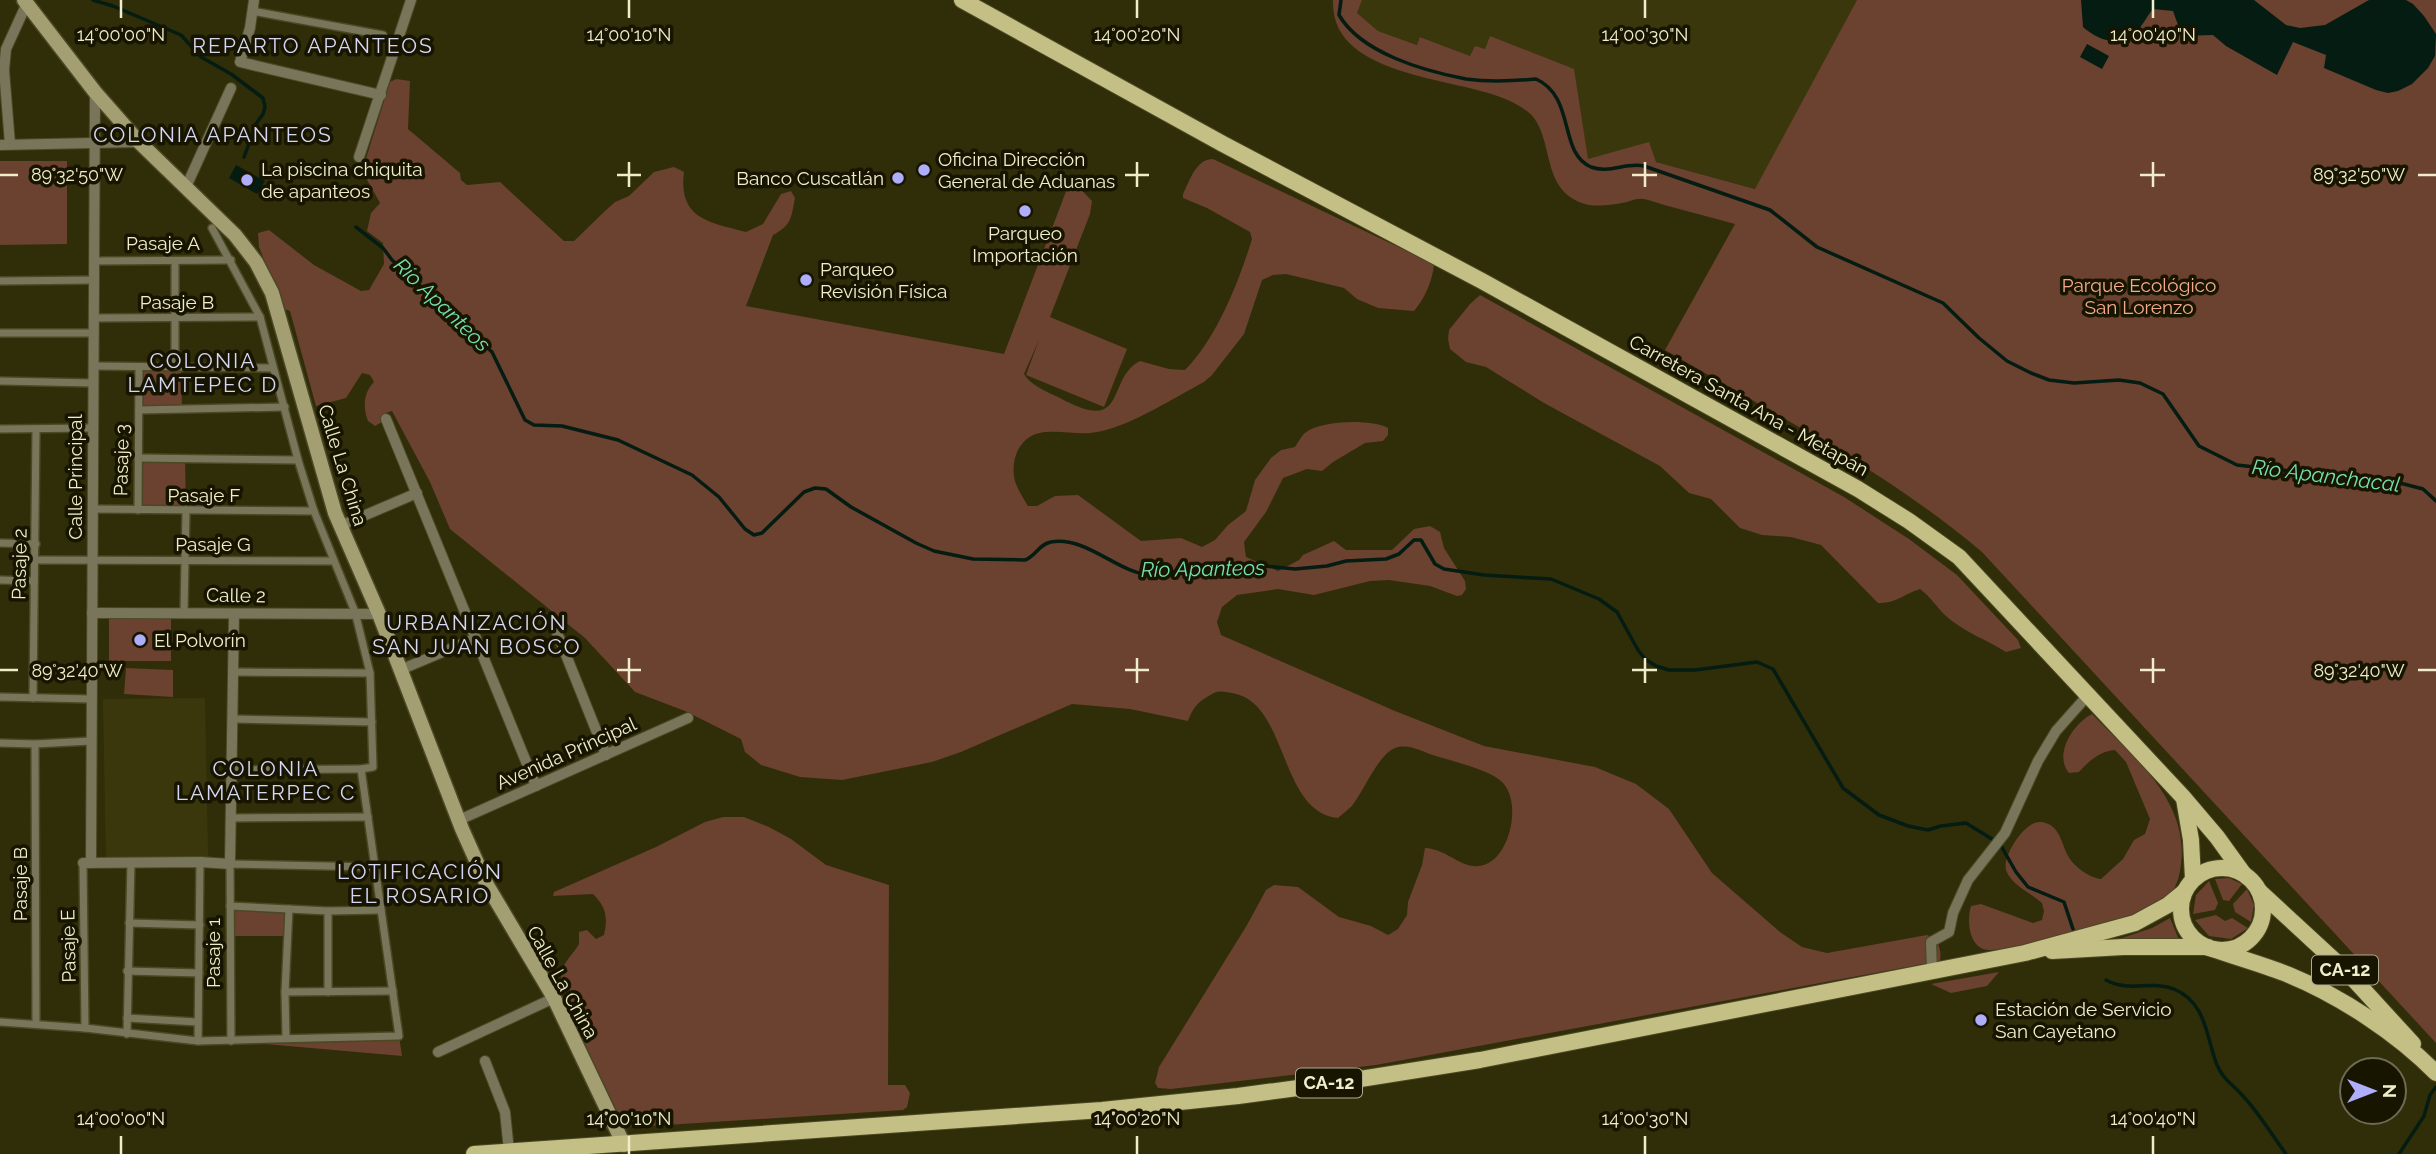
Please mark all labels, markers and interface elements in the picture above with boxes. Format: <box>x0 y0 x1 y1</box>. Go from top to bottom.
text: 14°00'00"N <box>77 24 165 45</box>
text: 14°00'10"N <box>586 24 672 45</box>
text: 14°00'20"N <box>1094 24 1180 45</box>
text: 14°00'30"N <box>1602 24 1688 45</box>
text: 14°00'40"N <box>2110 24 2196 45</box>
district label: REPARTO APANTEOS <box>192 33 434 58</box>
district label: COLONIA APANTEOS <box>93 122 333 147</box>
place label: Oficina Dirección General de Aduanas <box>938 148 1115 192</box>
place label: La piscina chiquita de apanteos <box>261 158 423 202</box>
marker: Oficina Dirección General de Aduanas <box>916 162 932 178</box>
text: 89°32'50"W <box>31 164 123 185</box>
text: 89°32'50"W <box>2313 164 2405 185</box>
place label: Banco Cuscatlán <box>736 167 884 189</box>
marker: Banco Cuscatlán <box>890 170 906 186</box>
marker: La piscina chiquita de apanteos <box>239 172 255 188</box>
marker: Parqueo Importación <box>1017 203 1033 219</box>
place label: Parqueo Importación <box>972 222 1078 266</box>
street label: Pasaje A <box>126 232 200 254</box>
water label: Río Apanteos <box>389 253 496 357</box>
place label: Parqueo Revisión Física <box>820 258 947 302</box>
marker: Parqueo Revisión Física <box>798 272 814 288</box>
park label: Parque Ecológico San Lorenzo <box>2062 274 2216 318</box>
street label: Pasaje B <box>140 291 214 313</box>
street label: Carretera Santa Ana - Metapán <box>1626 330 1872 480</box>
district label: COLONIA LAMTEPEC D <box>128 348 278 397</box>
street label: Calle La China <box>314 402 372 528</box>
street label: Calle Principal <box>64 414 86 540</box>
street label: Pasaje 3 <box>109 424 133 496</box>
water label: Río Apanchacal <box>2251 454 2402 497</box>
street label: Pasaje F <box>167 484 241 506</box>
street label: Pasaje 2 <box>7 528 31 600</box>
street label: Pasaje G <box>175 533 251 555</box>
water label: Río Apanteos <box>1141 555 1265 582</box>
street label: Calle 2 <box>206 583 266 607</box>
district label: URBANIZACIÓN SAN JUAN BOSCO <box>372 610 582 659</box>
place label: El Polvorín <box>154 629 246 651</box>
marker: El Polvorín <box>132 632 148 648</box>
text: 89°32'40"W <box>31 660 123 681</box>
text: 89°32'40"W <box>2313 660 2405 681</box>
street label: Avenida Principal <box>493 712 640 794</box>
district label: COLONIA LAMATERPEC C <box>176 756 356 805</box>
street label: Pasaje B <box>9 847 31 921</box>
district label: LOTIFICACIÓN EL ROSARIO <box>337 859 503 908</box>
street label: Pasaje E <box>56 909 80 983</box>
street label: Pasaje 1 <box>202 918 224 988</box>
street label: Calle La China <box>523 922 603 1042</box>
road number: CA-12 <box>2312 956 2378 985</box>
place label: Estación de Servicio San Cayetano <box>1995 998 2172 1042</box>
marker: Estación de Servicio San Cayetano <box>1973 1012 1989 1028</box>
north arrow <box>2338 1056 2408 1126</box>
road number: CA-12 <box>1296 1068 1362 1098</box>
text: N <box>2379 1084 2401 1098</box>
text: 14°00'00"N <box>77 1108 165 1129</box>
text: 14°00'10"N <box>586 1108 672 1129</box>
text: 14°00'20"N <box>1094 1108 1180 1129</box>
text: 14°00'30"N <box>1602 1108 1688 1129</box>
text: 14°00'40"N <box>2110 1108 2196 1129</box>

